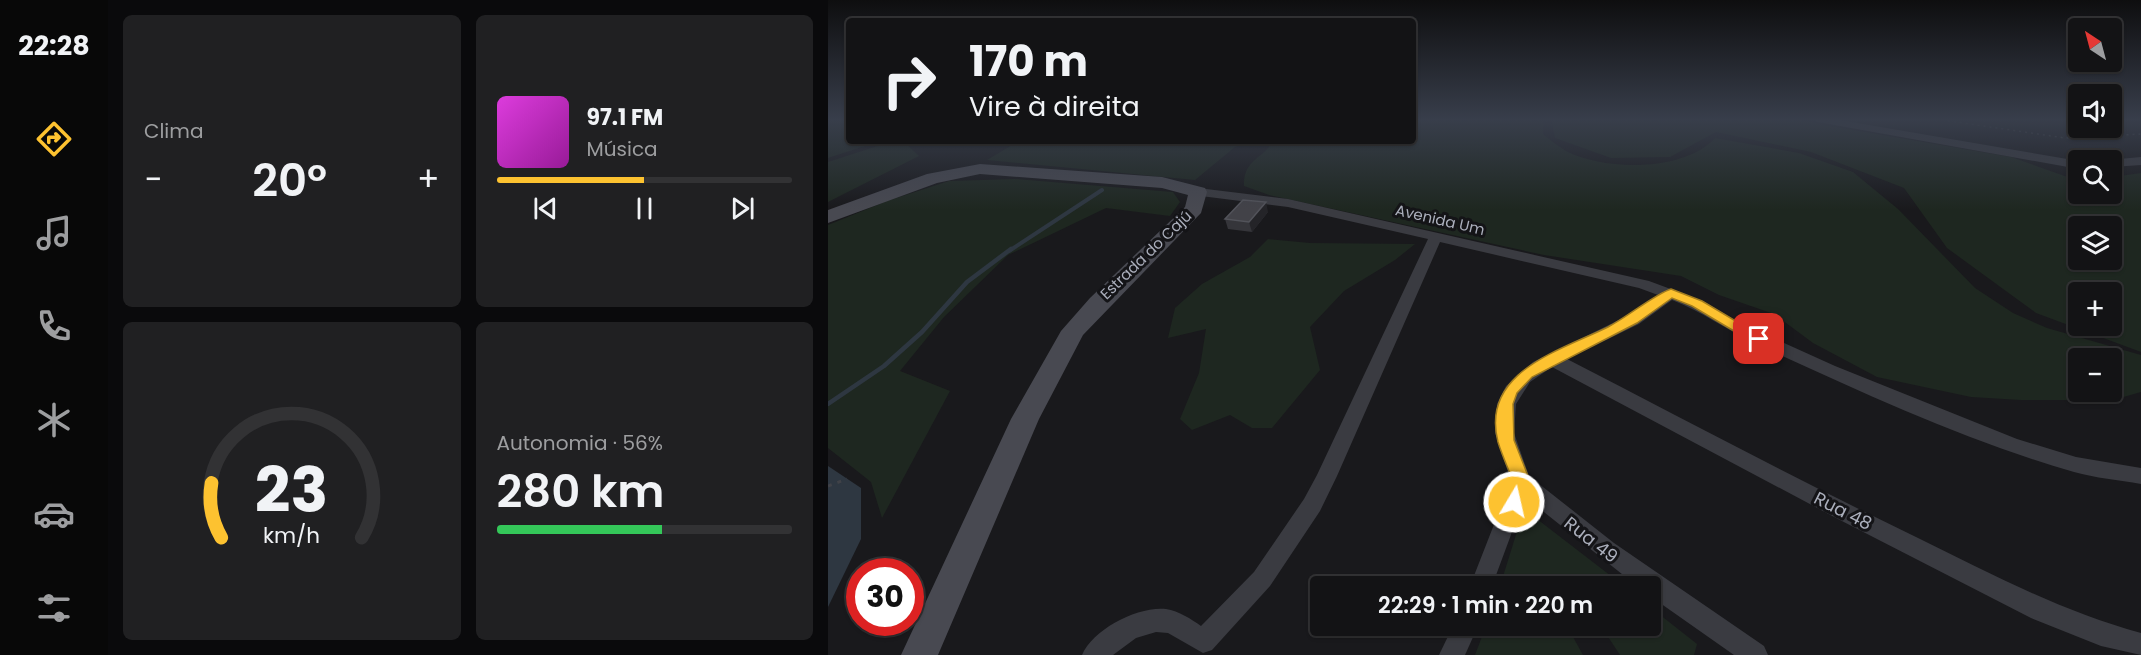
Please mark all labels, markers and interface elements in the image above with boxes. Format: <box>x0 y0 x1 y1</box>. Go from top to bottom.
north arrow <box>2068 18 2122 72</box>
map controls <box>2068 18 2122 402</box>
text: 22:28 <box>18 27 90 64</box>
text: 170 m <box>969 32 1088 91</box>
icon: right <box>870 42 948 120</box>
button: sound <box>2068 84 2122 138</box>
text: Vire à direita <box>969 88 1140 125</box>
text: 97.1 FM <box>587 102 663 133</box>
text: Clima <box>144 117 203 145</box>
icon: directions <box>33 118 75 160</box>
text: Música <box>587 135 658 163</box>
text: 20° <box>252 149 327 212</box>
button: search <box>2068 150 2122 204</box>
text: − <box>144 156 162 203</box>
text: + <box>417 156 440 203</box>
icon: previous <box>529 192 562 225</box>
icon: pause <box>628 192 661 225</box>
icon: next <box>726 192 759 225</box>
street label: Avenida Um <box>1393 199 1487 240</box>
street label: Estrada do Cajú <box>1095 205 1196 304</box>
icon: music <box>33 212 75 254</box>
button: layers <box>2068 216 2122 270</box>
button: + <box>2068 282 2122 336</box>
icon: phone <box>33 305 75 347</box>
pin <box>1733 313 1784 364</box>
icon: arrive <box>1742 322 1775 355</box>
button: − <box>2068 348 2122 402</box>
icon: climate <box>33 399 75 441</box>
text: Autonomia · 56% <box>497 429 663 457</box>
text: 23 <box>255 446 328 534</box>
text: 280 km <box>497 460 665 523</box>
position arrow <box>1482 470 1546 534</box>
street label: Rua 48 <box>1810 485 1877 536</box>
icon: car <box>33 493 75 535</box>
street label: Rua 49 <box>1559 511 1623 569</box>
text: km/h <box>263 520 320 551</box>
speed limit sign: 30 <box>846 558 924 636</box>
icon: filters <box>33 587 75 629</box>
text: 22:29 · 1 min · 220 m <box>1378 590 1593 621</box>

